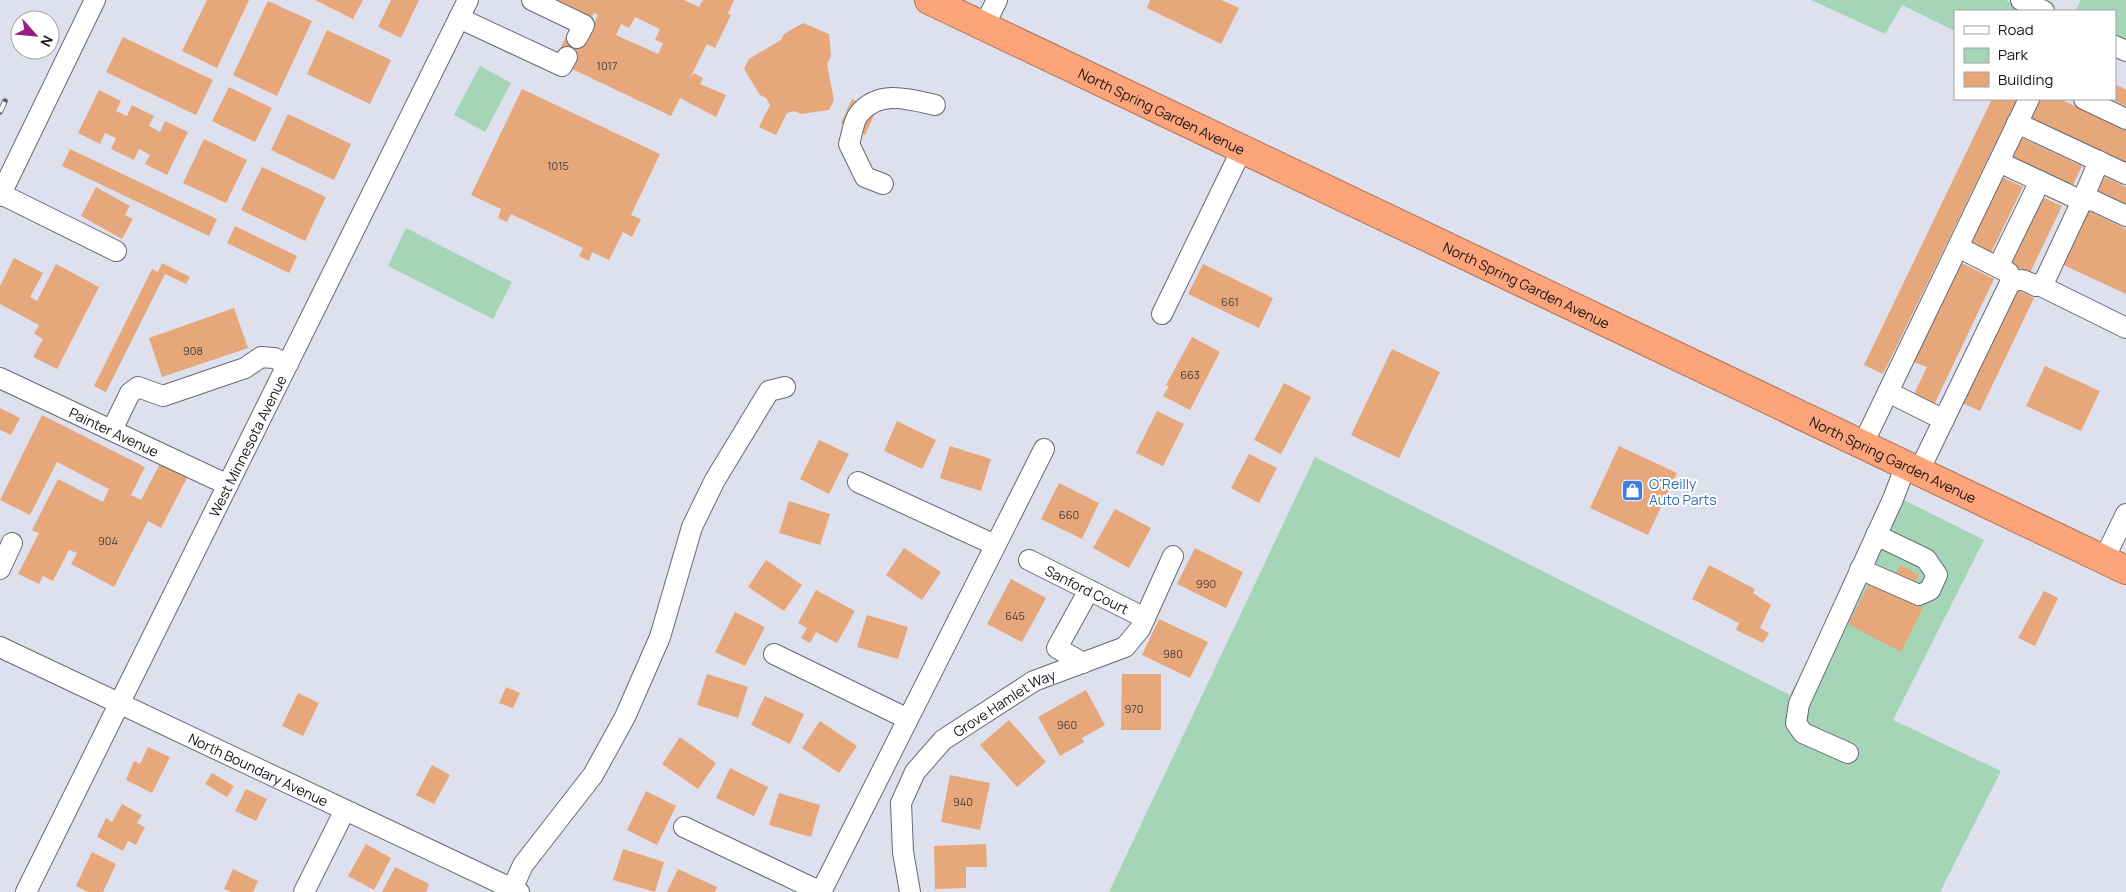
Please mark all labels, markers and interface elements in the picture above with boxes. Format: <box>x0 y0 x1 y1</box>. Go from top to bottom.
north arrow <box>10 10 60 60</box>
legend <box>1954 10 2116 100</box>
text: Road <box>1998 19 2034 40</box>
text: N <box>36 32 58 50</box>
text: Park <box>1998 44 2028 65</box>
house number: 1017 <box>597 58 617 73</box>
street label: North Spring Garden Avenue <box>1076 63 1248 159</box>
text: Building <box>1998 69 2053 90</box>
house number: 1015 <box>547 158 569 173</box>
street label: North Spring Garden Avenue <box>1440 237 1613 332</box>
house number: 661 <box>1221 294 1239 309</box>
house number: 908 <box>183 343 203 358</box>
house number: 663 <box>1180 367 1200 382</box>
street label: West Minnesota Avenue <box>204 372 290 520</box>
street label: Painter Avenue <box>66 402 162 461</box>
street label: North Spring Garden Avenue <box>1807 411 1980 507</box>
place label: O'Reilly Auto Parts <box>1649 474 1717 509</box>
shop icon: O'Reilly Auto Parts <box>1621 479 1645 503</box>
house number: 660 <box>1059 507 1079 522</box>
house number: 904 <box>98 533 118 548</box>
street label: Sanford Court <box>1042 560 1132 618</box>
house number: 990 <box>1196 576 1216 591</box>
house number: 645 <box>1005 608 1025 623</box>
house number: 980 <box>1163 646 1183 661</box>
street label: Grove Hamlet Way <box>949 664 1058 741</box>
house number: 970 <box>1125 701 1143 716</box>
house number: 960 <box>1057 717 1077 732</box>
street label: North Boundary Avenue <box>186 728 332 810</box>
house number: 940 <box>953 794 973 809</box>

